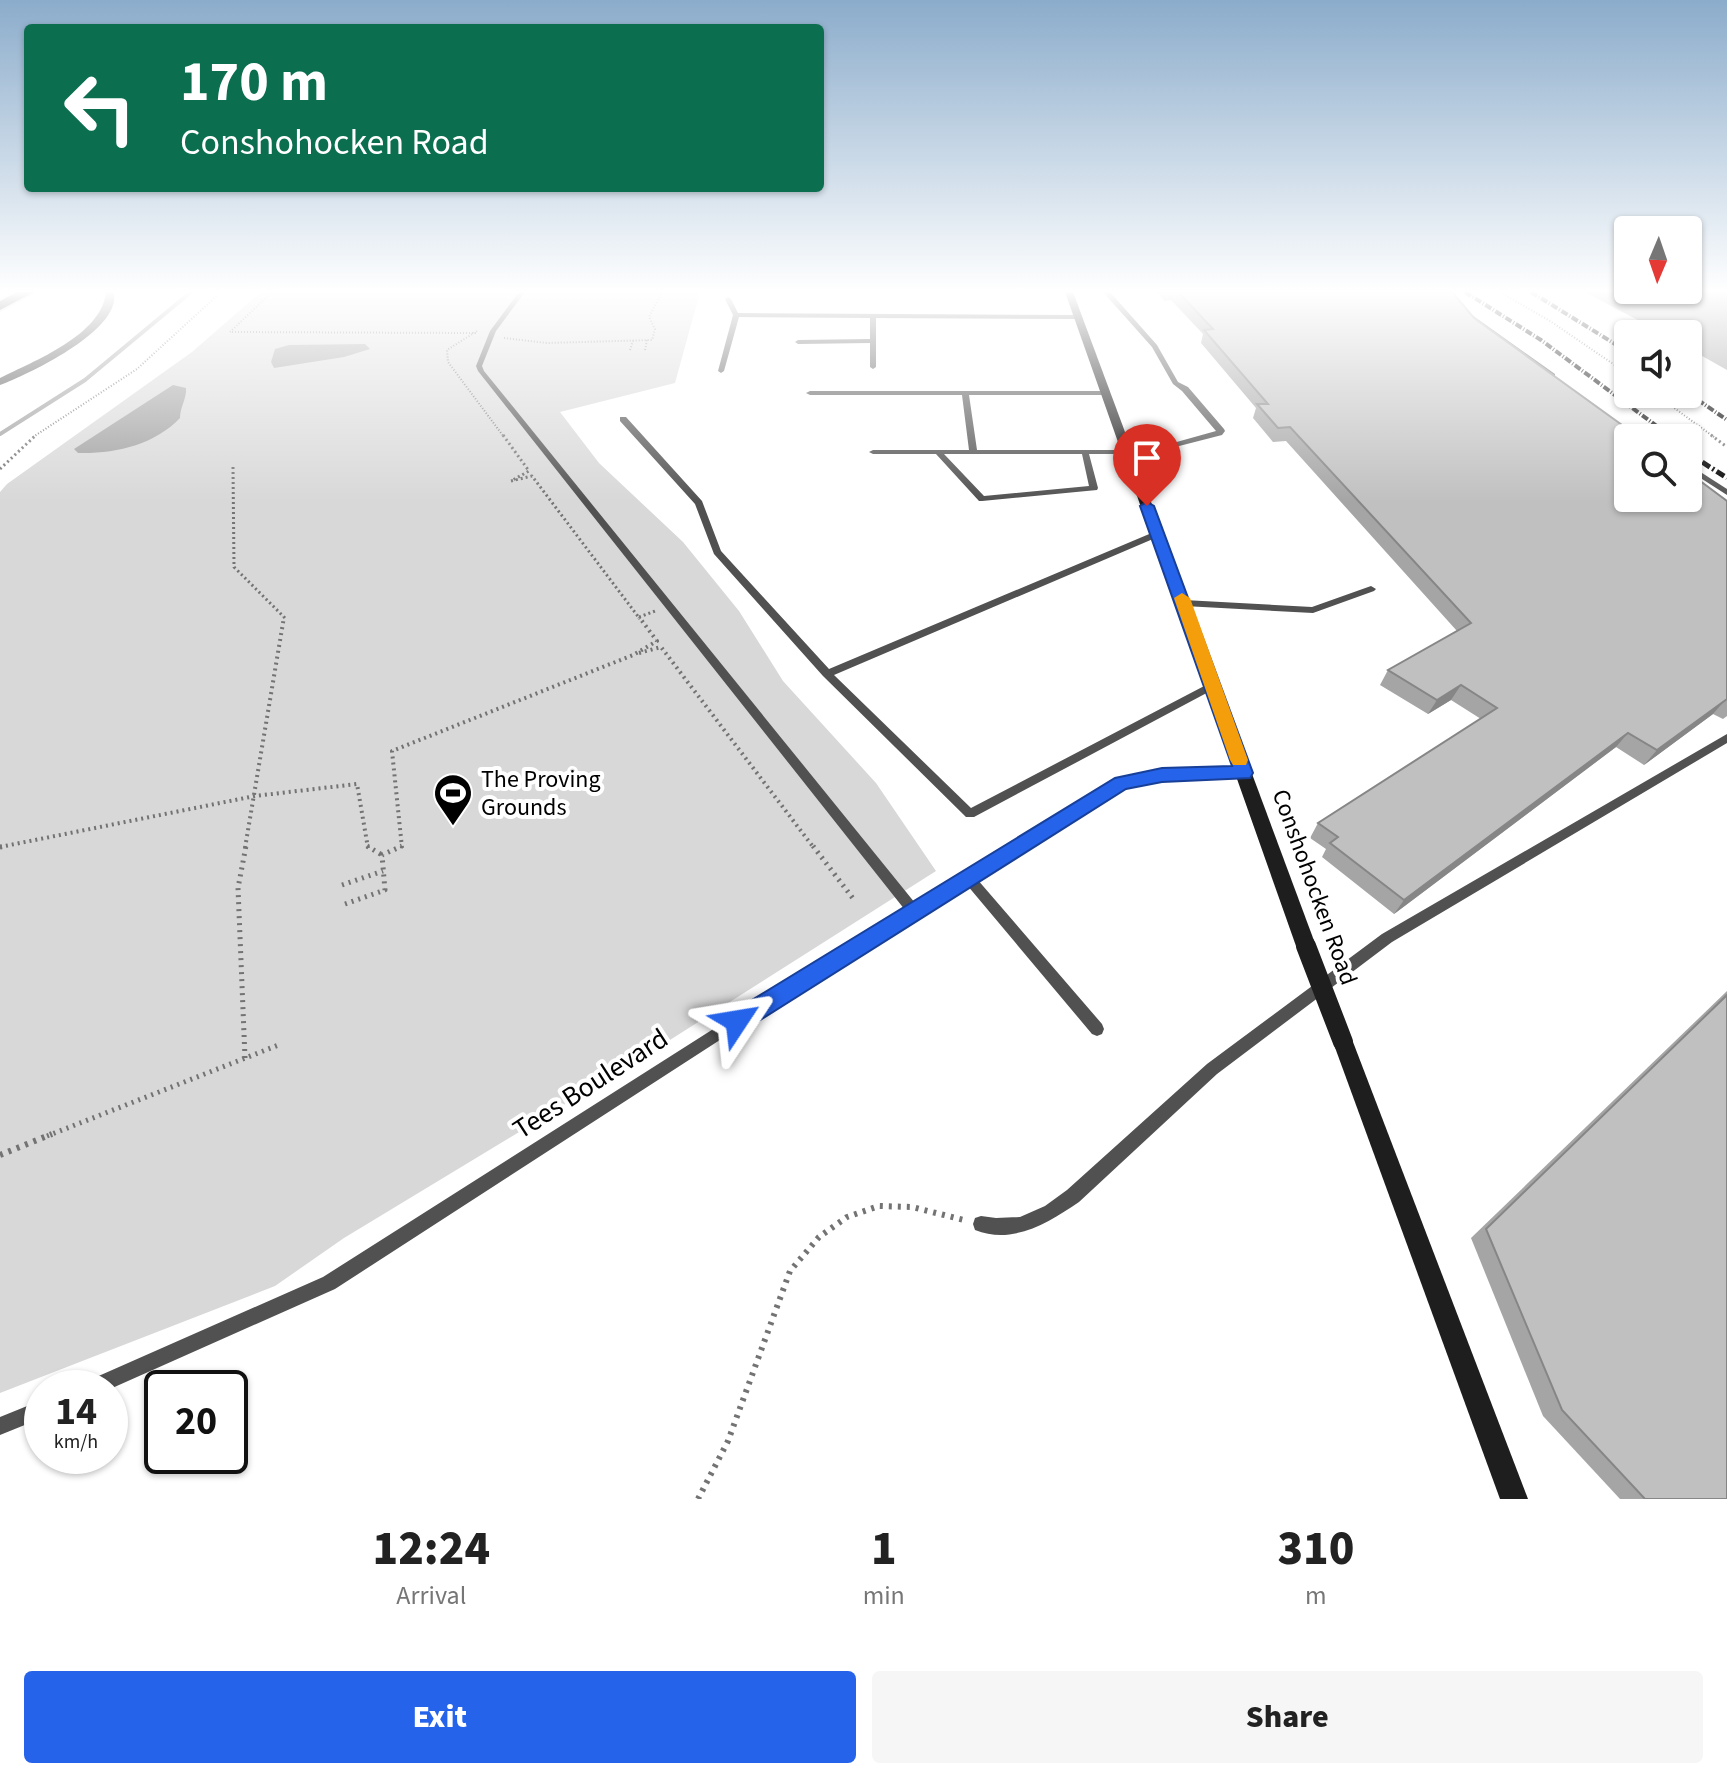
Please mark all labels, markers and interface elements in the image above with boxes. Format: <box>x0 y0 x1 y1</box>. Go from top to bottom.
text: 170 m <box>180 43 328 122</box>
icon: left <box>48 56 152 160</box>
text: Conshohocken Road <box>180 117 489 168</box>
north arrow <box>1614 216 1702 304</box>
map controls <box>1614 216 1702 512</box>
button: sound <box>1614 320 1702 408</box>
pin <box>1113 424 1181 506</box>
button: search <box>1614 424 1702 512</box>
icon: arrive <box>1125 436 1169 480</box>
place label: The Proving Grounds <box>481 762 601 825</box>
sports icon: The Proving Grounds <box>432 772 474 827</box>
street label: Conshohocken Road <box>1263 785 1366 990</box>
position arrow <box>695 979 779 1063</box>
street label: Tees Boulevard <box>505 1019 676 1149</box>
speed limit sign: 20 <box>144 1370 248 1474</box>
text: 14 <box>55 1383 97 1440</box>
text: km/h <box>54 1428 98 1456</box>
text: 12:24 <box>373 1515 490 1583</box>
text: 1 <box>871 1515 897 1583</box>
text: 310 <box>1277 1515 1354 1583</box>
text: Arrival <box>396 1577 466 1614</box>
text: min <box>863 1577 905 1614</box>
text: m <box>1305 1577 1327 1614</box>
button: Exit <box>24 1671 856 1763</box>
button: Share <box>872 1671 1703 1763</box>

